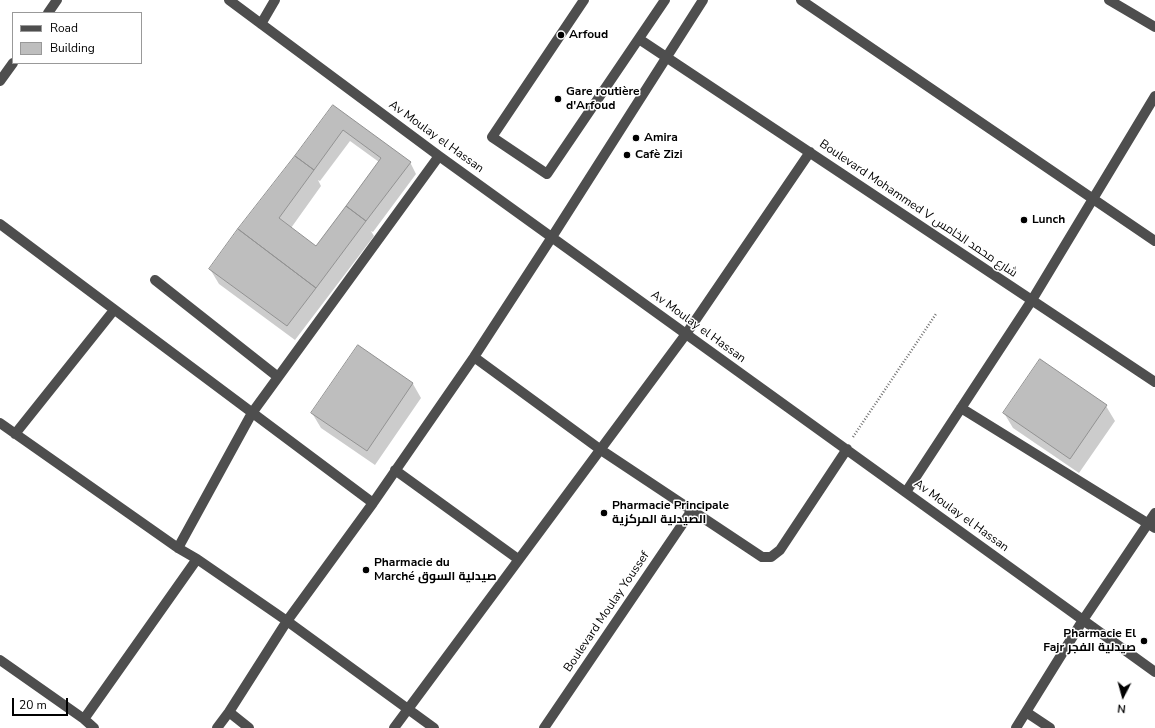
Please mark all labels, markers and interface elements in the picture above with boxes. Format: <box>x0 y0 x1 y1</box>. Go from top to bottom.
legend <box>12 12 142 64</box>
text: Road <box>50 20 78 36</box>
place label: Arfoud <box>569 28 608 42</box>
marker: Arfoud <box>556 30 566 40</box>
text: Building <box>50 40 95 56</box>
place label: Gare routière d'Arfoud <box>566 85 639 113</box>
marker: Gare routière d'Arfoud <box>553 94 563 104</box>
street label: Av Moulay el Hassan <box>386 98 486 176</box>
place label: Amira <box>644 131 678 145</box>
marker: Amira <box>631 133 641 143</box>
street label: Boulevard Mohammed V شارع محمد الخامس <box>816 137 1020 281</box>
place label: Cafè Zizi <box>635 148 683 162</box>
marker: Cafè Zizi <box>622 150 632 160</box>
place label: Lunch <box>1032 213 1065 227</box>
marker: Lunch <box>1019 215 1029 225</box>
street label: Av Moulay el Hassan <box>648 288 748 366</box>
street label: Av Moulay el Hassan <box>911 477 1011 555</box>
place label: Pharmacie Principale الصيدلية المركزية <box>612 499 729 527</box>
marker: Pharmacie Principale الصيدلية المركزية <box>599 508 609 518</box>
street label: Boulevard Moulay Youssef <box>561 549 653 675</box>
place label: Pharmacie du Marché صيدلية السوق <box>374 556 497 584</box>
marker: Pharmacie du Marché صيدلية السوق <box>361 565 371 575</box>
place label: Pharmacie El Fajr صيدلية الفجر <box>1043 627 1136 655</box>
marker: Pharmacie El Fajr صيدلية الفجر <box>1139 636 1149 646</box>
north arrow <box>1103 676 1143 716</box>
scale bar <box>14 690 70 716</box>
text: 20 m <box>19 697 47 713</box>
text: N <box>1117 701 1127 716</box>

